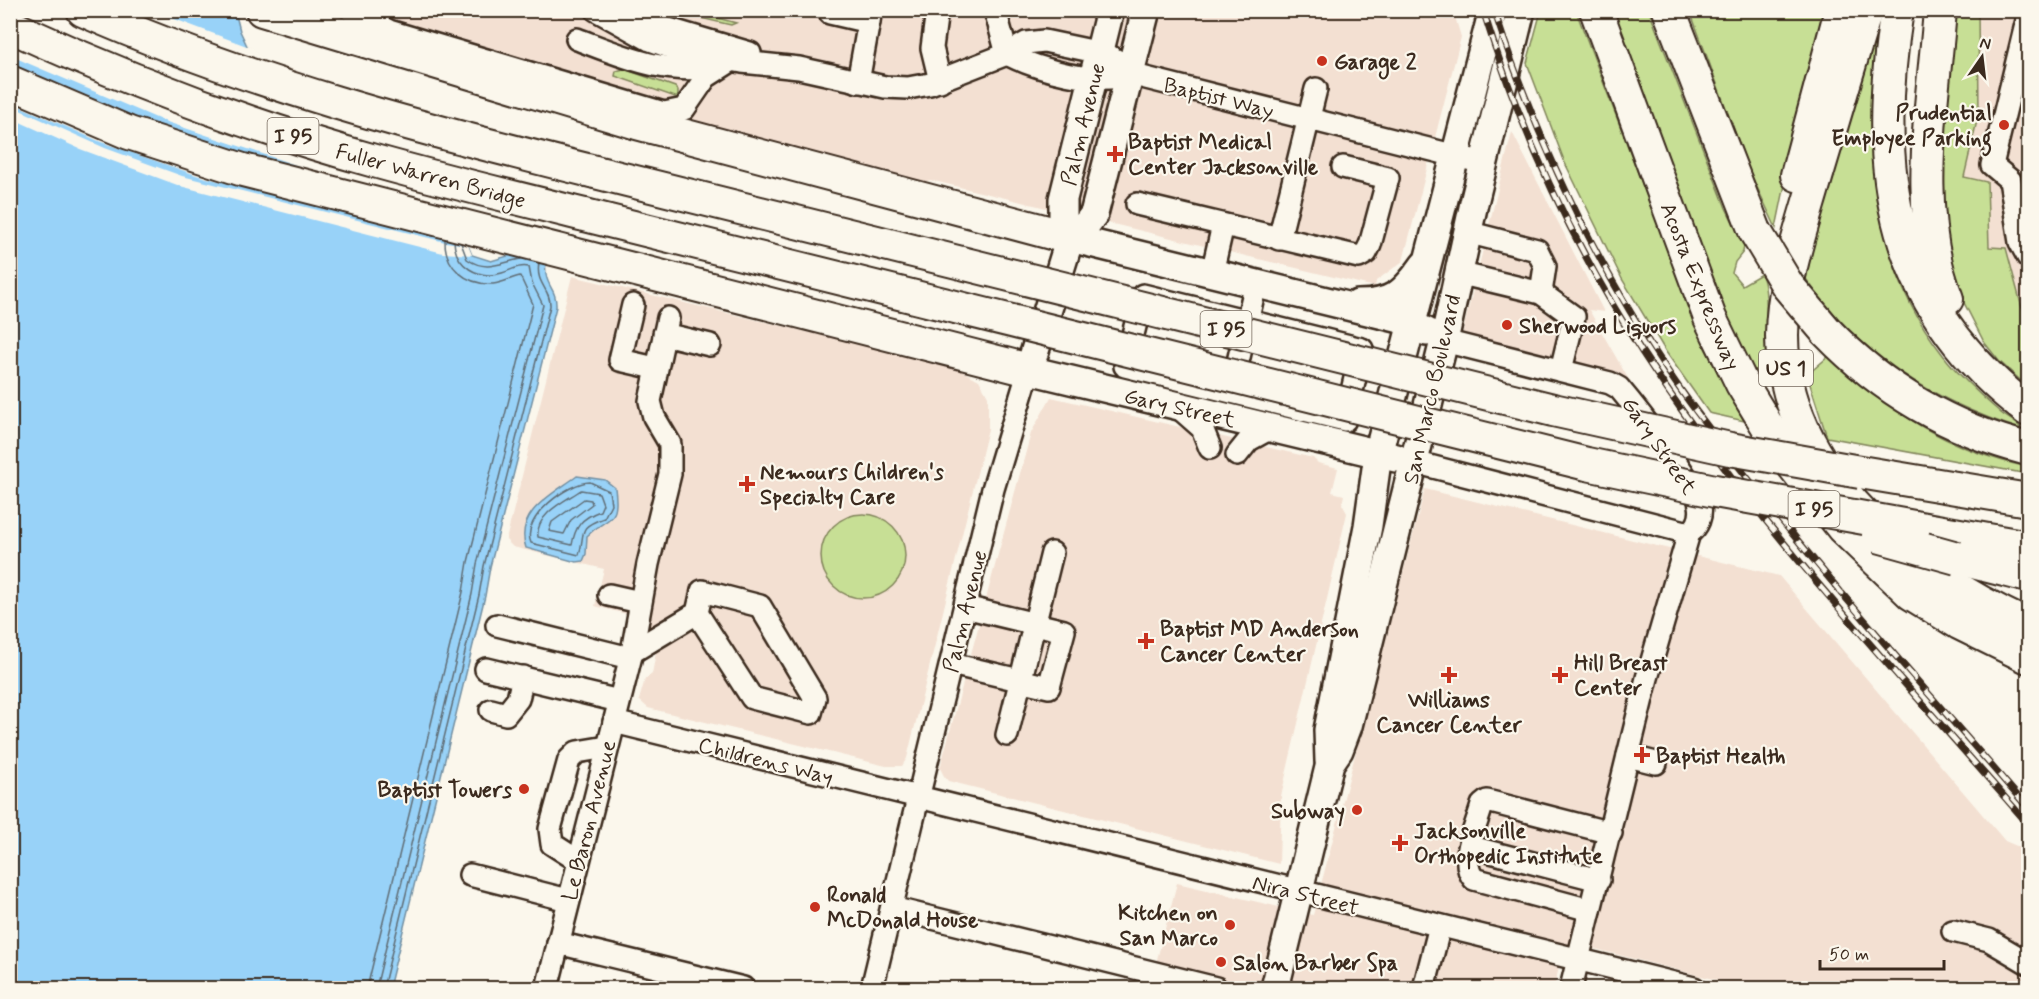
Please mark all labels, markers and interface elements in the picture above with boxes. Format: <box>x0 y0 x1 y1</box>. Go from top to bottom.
north arrow <box>1952 27 2012 87</box>
text: N <box>1978 32 1993 55</box>
place label: Garage 2 <box>1334 49 1417 80</box>
marker: Garage 2 <box>1315 54 1329 68</box>
street label: Palm Avenue <box>1055 60 1113 189</box>
street label: Baptist Way <box>1160 72 1277 126</box>
place label: Prudential Employee Parking <box>1831 100 1992 157</box>
road number: I 95 <box>268 118 318 154</box>
marker: Prudential Employee Parking <box>1997 118 2011 132</box>
place label: Baptist Medical Center Jacksonville <box>1128 129 1319 182</box>
street label: Fuller Warren Bridge <box>332 138 528 219</box>
marker: Baptist Medical Center Jacksonville <box>1106 145 1124 163</box>
street label: Acosta Expressway <box>1653 199 1746 375</box>
street label: San Marco Boulevard <box>1398 292 1468 487</box>
road number: I 95 <box>1200 311 1252 347</box>
place label: Sherwood Liquors <box>1519 313 1677 341</box>
marker: Sherwood Liquors <box>1500 318 1514 332</box>
road number: US 1 <box>1759 350 1813 386</box>
street label: Gary Street <box>1121 383 1238 435</box>
street label: Gary Street <box>1614 392 1702 501</box>
place label: Nemours Children's Specialty Care <box>760 459 944 512</box>
marker: Nemours Children's Specialty Care <box>738 475 756 493</box>
road number: I 95 <box>1788 491 1840 527</box>
street label: Palm Avenue <box>937 547 995 676</box>
place label: Baptist MD Anderson Cancer Center <box>1160 616 1359 669</box>
marker: Baptist MD Anderson Cancer Center <box>1137 632 1155 650</box>
place label: Hill Breast Center <box>1574 650 1668 703</box>
marker: Williams Cancer Center <box>1440 666 1458 684</box>
marker: Hill Breast Center <box>1551 666 1569 684</box>
place label: Williams Cancer Center <box>1376 687 1523 740</box>
street label: Childrens Way <box>695 732 836 792</box>
street label: Le Baron Avenue <box>556 737 623 904</box>
place label: Baptist Health <box>1656 743 1786 771</box>
marker: Baptist Health <box>1633 746 1651 764</box>
place label: Baptist Towers <box>378 777 512 805</box>
marker: Baptist Towers <box>517 782 531 796</box>
place label: Subway <box>1271 798 1345 827</box>
marker: Subway <box>1350 803 1364 817</box>
place label: Jacksonville Orthopedic Institute <box>1414 818 1603 871</box>
marker: Jacksonville Orthopedic Institute <box>1391 834 1409 852</box>
street label: Nira Street <box>1249 869 1362 923</box>
place label: Ronald McDonald House <box>827 882 979 935</box>
marker: Ronald McDonald House <box>808 900 822 914</box>
place label: Kitchen on San Marco <box>1118 900 1218 953</box>
marker: Kitchen on San Marco <box>1223 918 1237 932</box>
scale bar <box>1820 933 1944 971</box>
text: 50 m <box>1829 943 1869 967</box>
place label: Salon Barber Spa <box>1233 950 1398 978</box>
marker: Salon Barber Spa <box>1214 955 1228 969</box>

